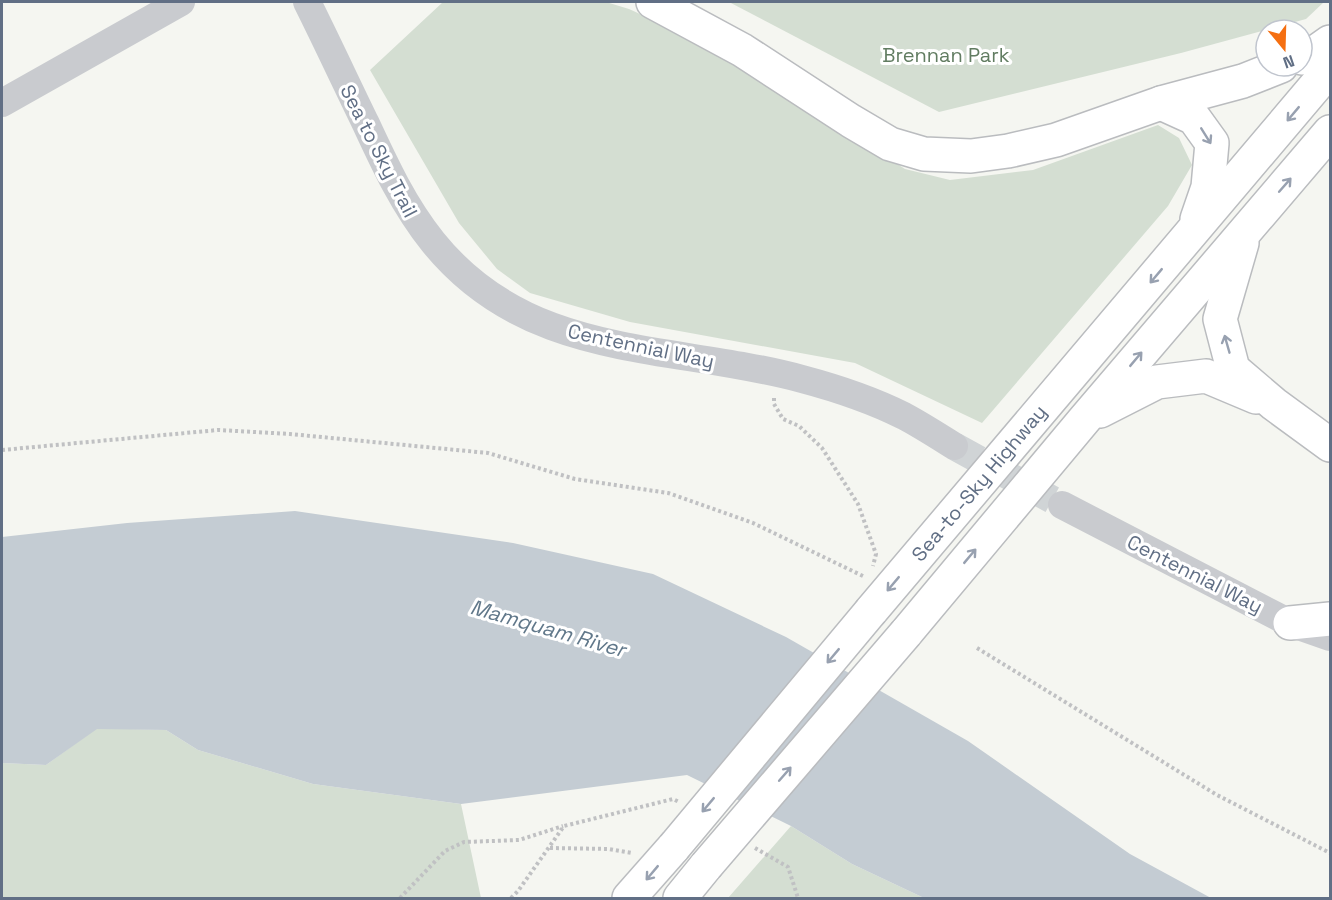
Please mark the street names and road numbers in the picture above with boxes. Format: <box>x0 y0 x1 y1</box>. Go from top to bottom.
street label: Sea to Sky Trail <box>334 80 424 222</box>
street label: Centennial Way <box>565 318 717 374</box>
street label: Sea-to-Sky Highway <box>906 399 1052 567</box>
street label: Centennial Way <box>1123 529 1267 619</box>

